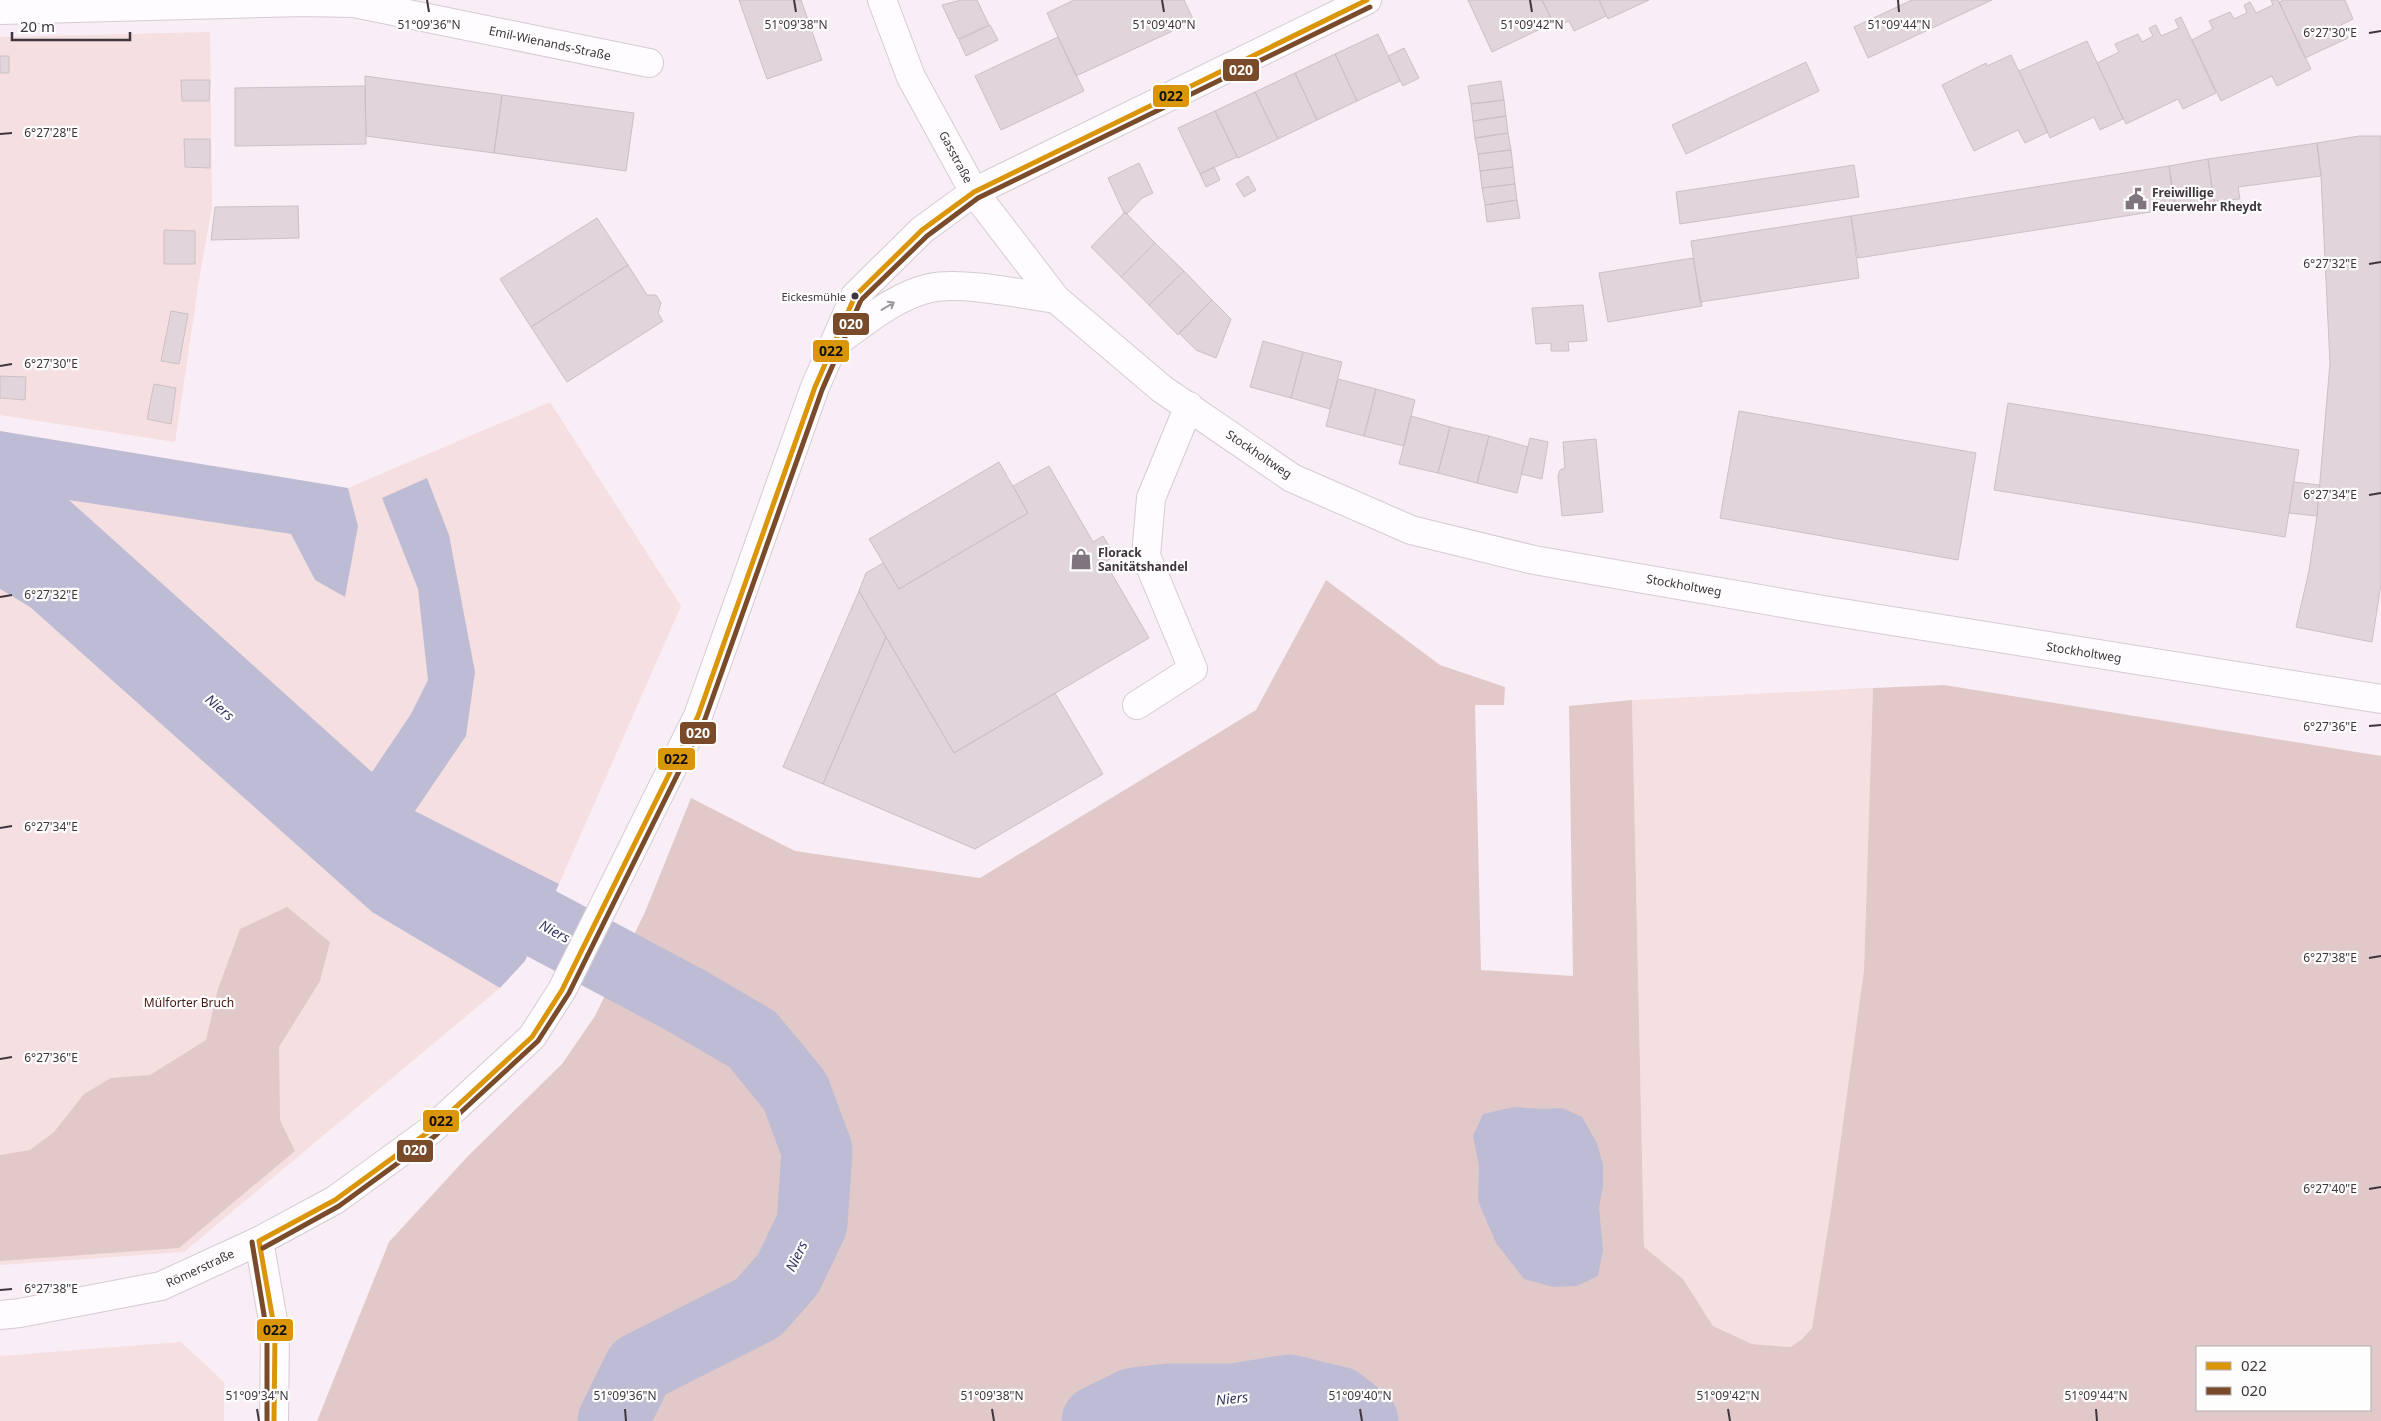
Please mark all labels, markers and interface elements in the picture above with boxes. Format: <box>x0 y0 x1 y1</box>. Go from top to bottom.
scale bar <box>12 10 130 42</box>
text: 20 m <box>20 16 55 36</box>
text: 51°09'36"N <box>397 16 461 33</box>
text: 51°09'38"N <box>764 16 828 33</box>
text: 51°09'40"N <box>1132 16 1196 33</box>
text: 51°09'42"N <box>1500 16 1564 33</box>
text: 51°09'44"N <box>1867 16 1931 33</box>
street label: Emil-Wienands-Straße <box>487 22 613 64</box>
text: 6°27'30"E <box>2303 24 2357 41</box>
line badge: 020 <box>1222 58 1260 82</box>
text: 020 <box>1229 60 1253 79</box>
line badge: 022 <box>1152 84 1190 108</box>
text: 022 <box>1159 86 1183 105</box>
text: 6°27'28"E <box>24 124 78 141</box>
street label: Gasstraße <box>935 128 977 186</box>
place label: Freiwillige Feuerwehr Rheydt <box>2152 184 2262 215</box>
public building icon: Freiwillige Feuerwehr Rheydt <box>2123 186 2149 212</box>
text: 6°27'32"E <box>2303 255 2357 272</box>
place label: Eickesmühle <box>781 289 846 304</box>
marker: Eickesmühle <box>850 291 860 301</box>
one-way arrow <box>881 301 895 311</box>
line badge: 020 <box>832 312 870 336</box>
text: 020 <box>839 314 863 333</box>
line badge: 022 <box>812 339 850 363</box>
text: 022 <box>819 341 843 360</box>
text: 6°27'30"E <box>24 355 78 372</box>
street label: Stockholtweg <box>1223 426 1295 482</box>
text: 6°27'34"E <box>2303 486 2357 503</box>
place label: Florack Sanitätshandel <box>1098 544 1188 575</box>
shop icon: Florack Sanitätshandel <box>1068 546 1094 572</box>
street label: Stockholtweg <box>1645 570 1723 600</box>
text: 6°27'32"E <box>24 586 78 603</box>
street label: Stockholtweg <box>2045 638 2123 666</box>
water label: Niers <box>202 689 238 725</box>
text: 6°27'36"E <box>2303 718 2357 735</box>
line badge: 020 <box>679 721 717 745</box>
text: 020 <box>686 723 710 742</box>
line badge: 022 <box>657 747 696 771</box>
text: 022 <box>664 749 688 768</box>
text: 6°27'34"E <box>24 818 78 835</box>
water label: Niers <box>536 915 574 947</box>
text: 6°27'38"E <box>2303 949 2357 966</box>
park label: Mülforter Bruch <box>144 994 234 1011</box>
text: 6°27'36"E <box>24 1049 78 1066</box>
line badge: 022 <box>422 1109 460 1133</box>
text: 022 <box>429 1111 453 1130</box>
line badge: 020 <box>396 1139 434 1163</box>
text: 020 <box>403 1140 427 1159</box>
text: 6°27'40"E <box>2303 1180 2357 1197</box>
water label: Niers <box>780 1237 812 1275</box>
street label: Römerstraße <box>163 1245 237 1291</box>
text: 6°27'38"E <box>24 1280 78 1297</box>
line badge: 022 <box>256 1318 294 1342</box>
text: 022 <box>263 1320 287 1339</box>
legend <box>2196 1346 2371 1411</box>
text: 022 <box>2241 1355 2267 1375</box>
text: 020 <box>2241 1380 2267 1400</box>
text: 51°09'34"N <box>225 1387 289 1404</box>
text: 51°09'36"N <box>593 1387 657 1404</box>
text: 51°09'38"N <box>960 1387 1024 1404</box>
water label: Niers <box>1215 1387 1249 1409</box>
text: 51°09'40"N <box>1328 1387 1392 1404</box>
text: 51°09'42"N <box>1696 1387 1760 1404</box>
text: 51°09'44"N <box>2064 1387 2128 1404</box>

